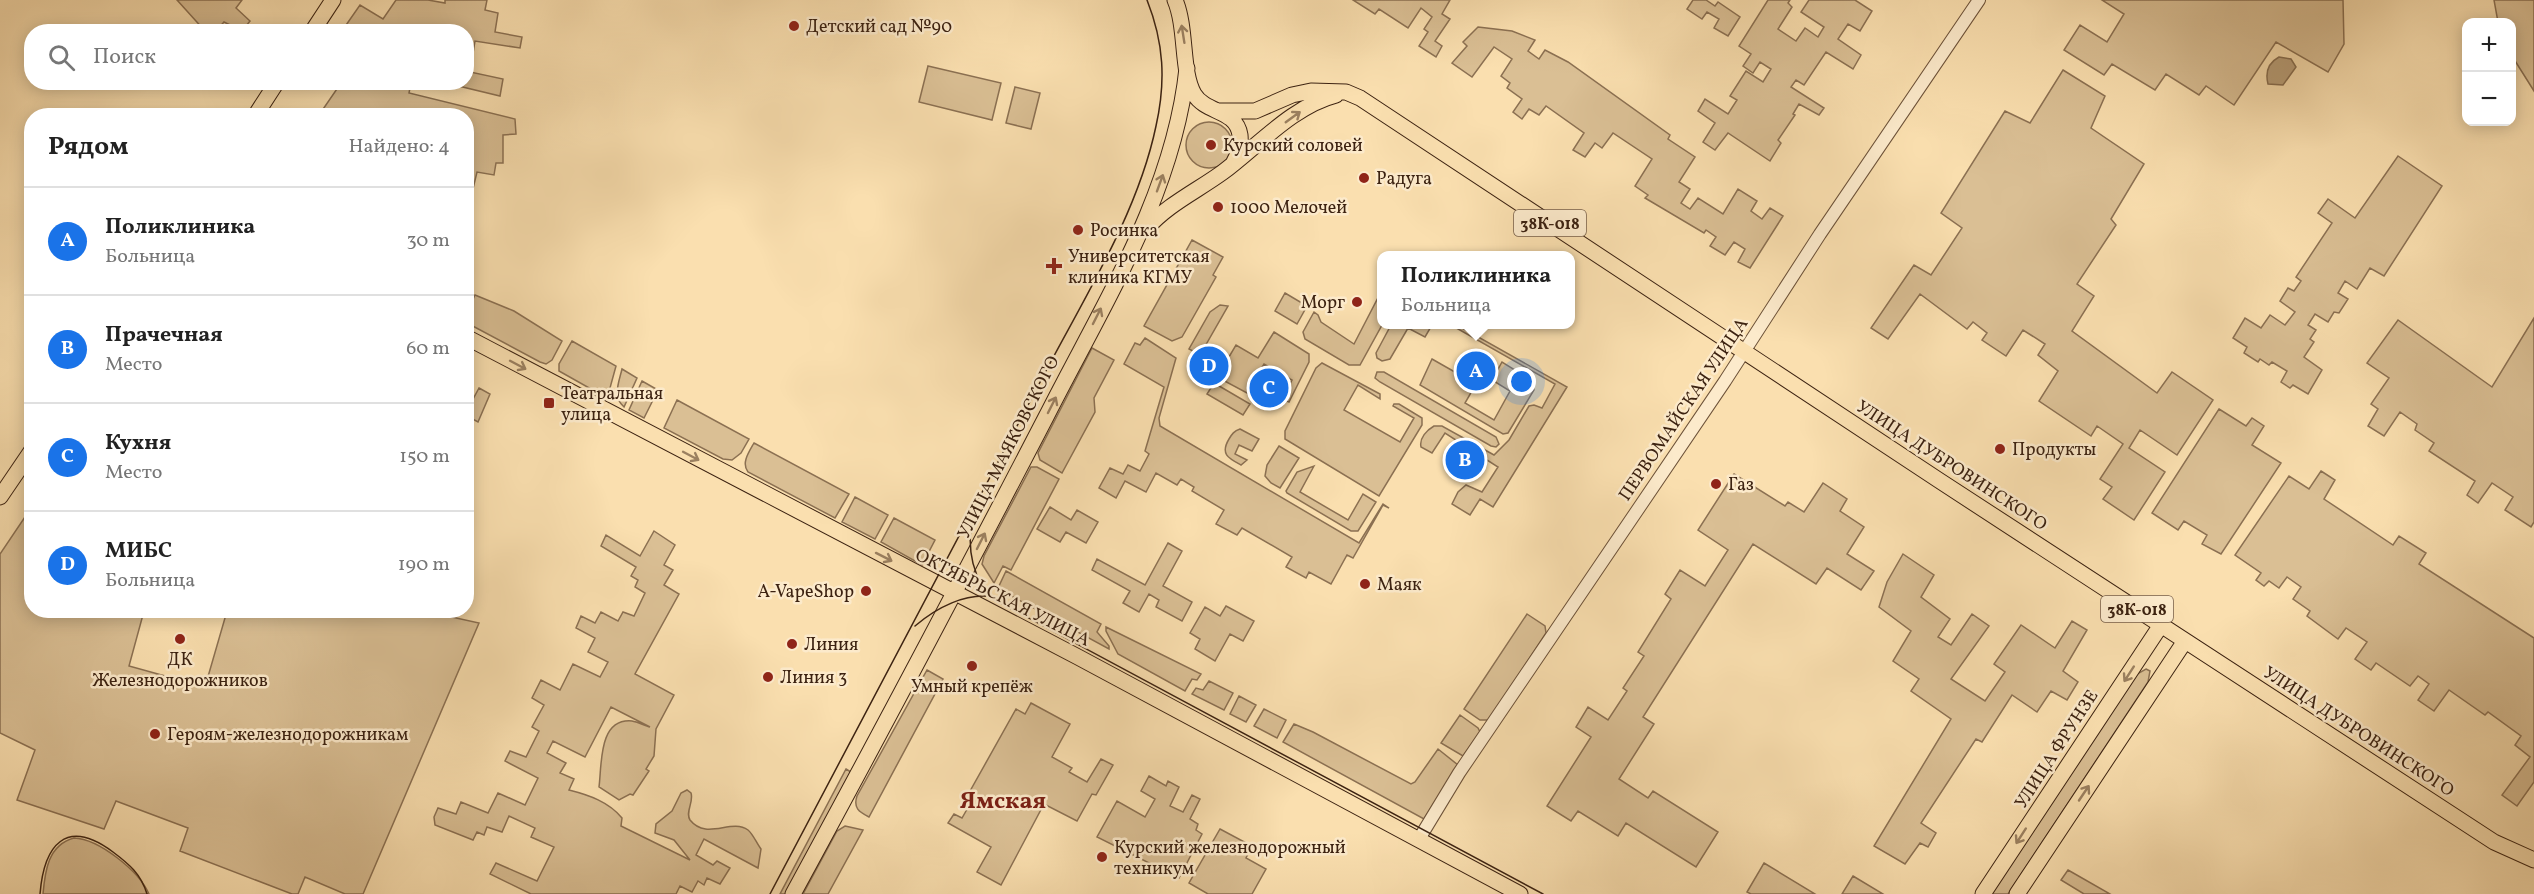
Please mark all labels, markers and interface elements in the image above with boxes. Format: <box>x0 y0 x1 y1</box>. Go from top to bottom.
place label: Детский сад №90 <box>806 15 952 40</box>
map controls <box>2462 18 2516 126</box>
button: + <box>2462 18 2516 72</box>
marker: Детский сад №90 <box>787 19 801 33</box>
search box <box>24 24 474 90</box>
one-way arrow <box>1178 24 1189 44</box>
icon: search <box>45 41 78 74</box>
text: Поиск <box>93 42 156 73</box>
button: − <box>2462 72 2516 126</box>
one-way arrow <box>1284 111 1300 124</box>
text: Рядом <box>48 129 128 165</box>
text: Найдено: 4 <box>349 133 450 161</box>
place label: Курский соловей <box>1223 134 1363 159</box>
marker: Курский соловей <box>1204 138 1218 152</box>
place label: Радуга <box>1376 167 1432 192</box>
marker: Радуга <box>1357 171 1371 185</box>
one-way arrow <box>1155 174 1166 193</box>
place label: 1000 Мелочей <box>1230 196 1347 221</box>
marker: 1000 Мелочей <box>1211 200 1225 214</box>
road number: 38К-018 <box>1514 210 1586 236</box>
text: Поликлиника <box>105 212 255 243</box>
place label: Росинка <box>1090 219 1158 244</box>
marker: Росинка <box>1071 223 1085 237</box>
text: A <box>60 227 75 255</box>
text: 30 m <box>406 227 450 255</box>
text: Больница <box>105 243 195 271</box>
place label: Университетская клиника КГМУ <box>1068 245 1210 291</box>
popup <box>1377 251 1575 329</box>
marker: Университетская клиника КГМУ <box>1045 257 1063 275</box>
text: Поликлиника <box>1401 261 1551 292</box>
place label: Морг <box>1301 291 1345 316</box>
text: Больница <box>1401 292 1491 320</box>
marker: Морг <box>1350 295 1364 309</box>
one-way arrow <box>1092 308 1103 326</box>
street label: ПЕРВОМАЙСКАЯ УЛИЦА <box>1613 313 1755 506</box>
text: Прачечная <box>105 320 223 351</box>
text: B <box>61 335 74 363</box>
text: 60 m <box>406 335 450 363</box>
pin: D <box>1190 344 1228 388</box>
pin: A <box>1456 348 1496 394</box>
text: Место <box>105 351 162 379</box>
street label: УЛИЦА МАЯКОВСКОГО <box>952 352 1066 544</box>
one-way arrow <box>509 359 526 371</box>
pin: C <box>1250 366 1288 410</box>
your location <box>1507 367 1536 396</box>
place label: Театральная улица <box>561 382 663 428</box>
street label: УЛИЦА ДУБРОВИНСКОГО <box>1851 395 2052 538</box>
marker: Театральная улица <box>542 396 556 410</box>
one-way arrow <box>1046 396 1058 414</box>
text: Кухня <box>105 428 171 459</box>
pin: B <box>1446 438 1484 482</box>
place label: Продукты <box>2012 438 2097 463</box>
marker: Продукты <box>1993 442 2007 456</box>
text: C <box>61 443 74 471</box>
text: 150 m <box>399 443 450 471</box>
one-way arrow <box>681 451 699 462</box>
text: Место <box>105 459 162 487</box>
place label: Газ <box>1728 473 1754 498</box>
marker: Газ <box>1709 477 1723 491</box>
one-way arrow <box>976 533 987 551</box>
text: МИБС <box>105 536 172 567</box>
street label: ОКТЯБРЬСКАЯ УЛИЦА <box>910 543 1095 654</box>
text: D <box>60 551 75 579</box>
text: 190 m <box>398 551 450 579</box>
one-way arrow <box>875 552 893 564</box>
text: Больница <box>105 567 195 595</box>
place label: Маяк <box>1377 573 1422 598</box>
marker: Маяк <box>1358 577 1372 591</box>
place label: A-VapeShop <box>758 580 854 605</box>
marker: A-VapeShop <box>859 584 873 598</box>
road number: 38К-018 <box>2101 596 2173 622</box>
marker: ДК Железнодорожников <box>173 632 187 646</box>
place label: Линия <box>804 633 858 658</box>
marker: Линия <box>785 637 799 651</box>
place label: ДК Железнодорожников <box>92 648 268 694</box>
marker: Умный крепёж <box>965 659 979 673</box>
street label: УЛИЦА ДУБРОВИНСКОГО <box>2258 661 2459 804</box>
one-way arrow <box>2123 665 2135 682</box>
place label: Линия 3 <box>780 666 847 691</box>
marker: Линия 3 <box>761 670 775 684</box>
place label: Умный крепёж <box>911 675 1033 700</box>
street label: УЛИЦА ФРУНЗЕ <box>2009 685 2105 814</box>
place label: Героям-железнодорожникам <box>167 723 408 748</box>
marker: Героям-железнодорожникам <box>148 727 162 741</box>
district label: Ямская <box>960 785 1046 819</box>
one-way arrow <box>2078 785 2090 801</box>
one-way arrow <box>2015 828 2028 845</box>
place label: Курский железнодорожный техникум <box>1114 836 1346 882</box>
marker: Курский железнодорожный техникум <box>1095 850 1109 864</box>

